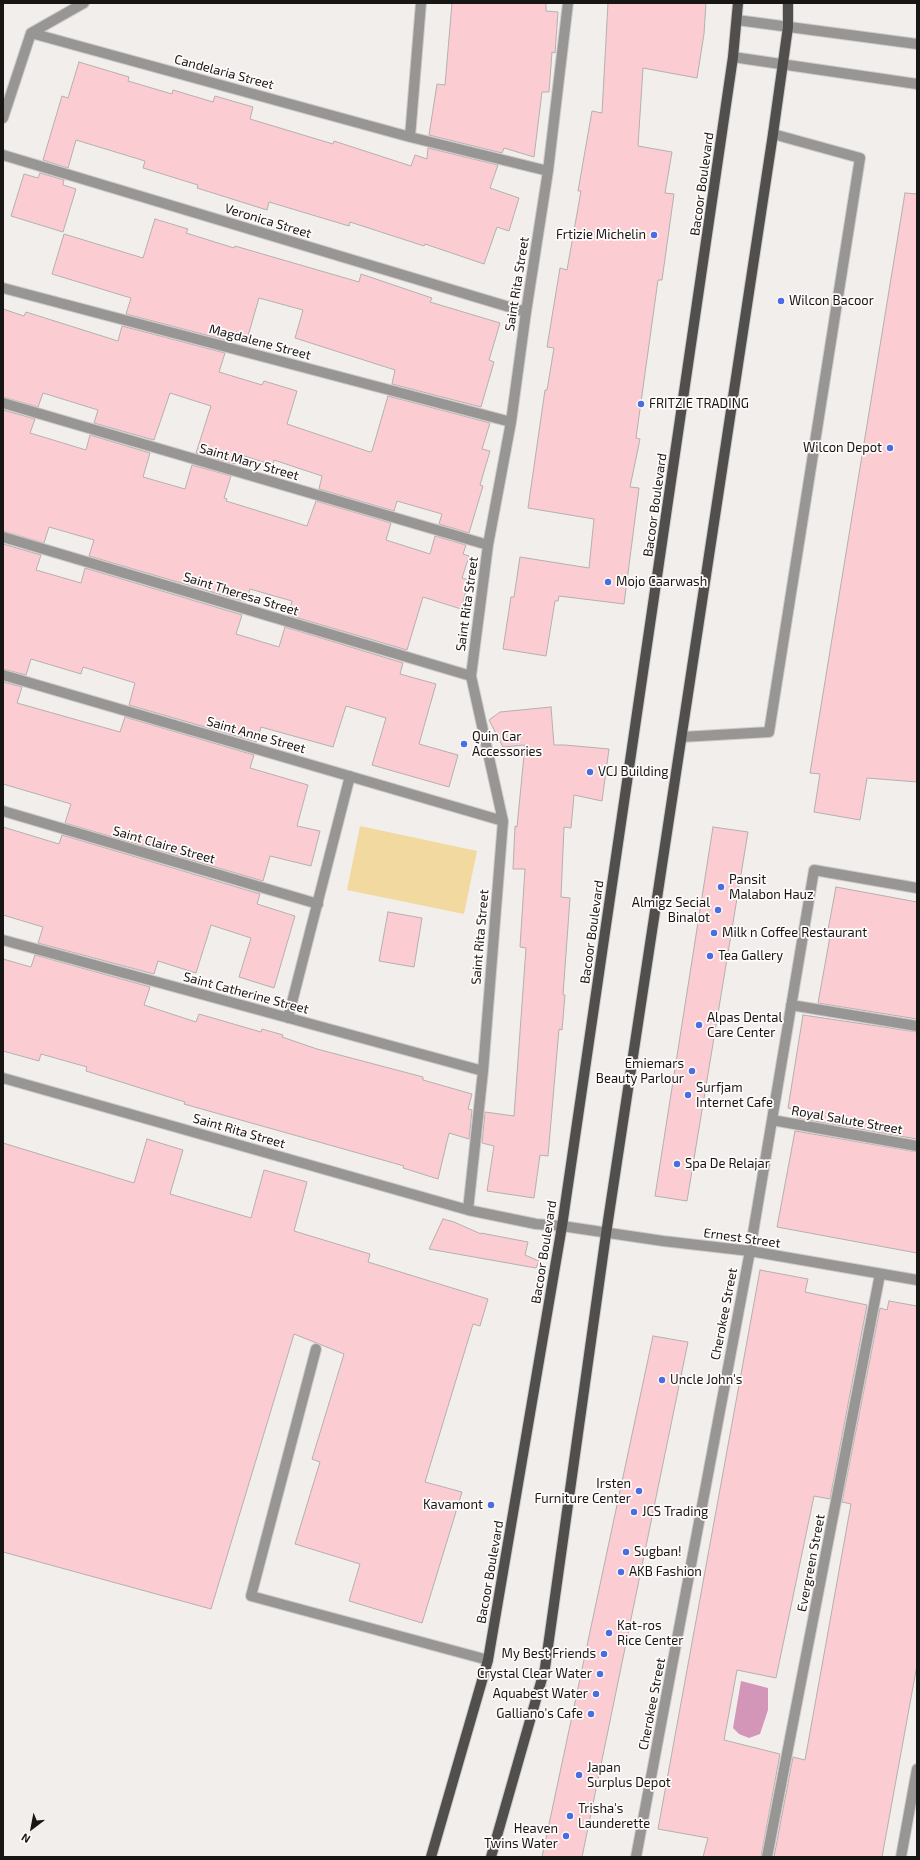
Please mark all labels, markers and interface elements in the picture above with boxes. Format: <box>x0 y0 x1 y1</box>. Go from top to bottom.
street label: Candelaria Street <box>173 51 275 93</box>
street label: Bacoor Boulevard <box>687 131 717 237</box>
street label: Veronica Street <box>223 200 313 242</box>
place label: Frtizie Michelin <box>556 227 646 243</box>
marker: Frtizie Michelin <box>649 230 659 240</box>
street label: Saint Rita Street <box>502 236 532 332</box>
place label: Wilcon Bacoor <box>789 293 874 309</box>
marker: Wilcon Bacoor <box>776 296 786 306</box>
street label: Magdalene Street <box>207 321 313 363</box>
place label: FRITZIE TRADING <box>649 396 749 412</box>
marker: FRITZIE TRADING <box>636 399 646 409</box>
street label: Saint Mary Street <box>197 440 301 484</box>
place label: Wilcon Depot <box>803 440 882 456</box>
marker: Wilcon Depot <box>885 443 895 453</box>
street label: Bacoor Boulevard <box>640 452 670 558</box>
street label: Saint Rita Street <box>453 556 481 652</box>
street label: Saint Theresa Street <box>181 569 301 619</box>
place label: Mojo Caarwash <box>616 574 707 590</box>
marker: Mojo Caarwash <box>603 577 613 587</box>
street label: Saint Anne Street <box>205 713 307 757</box>
place label: Quin Car Accessories <box>472 729 542 760</box>
marker: Quin Car Accessories <box>459 739 469 749</box>
place label: VCJ Building <box>598 764 669 780</box>
marker: VCJ Building <box>585 767 595 777</box>
street label: Saint Claire Street <box>111 823 217 867</box>
place label: Pansit Malabon Hauz <box>729 872 814 903</box>
street label: Bacoor Boulevard <box>577 879 607 985</box>
marker: Pansit Malabon Hauz <box>716 882 726 892</box>
street label: Saint Rita Street <box>468 889 492 985</box>
place label: Almigz Secial Binalot <box>632 895 710 926</box>
marker: Almigz Secial Binalot <box>713 905 723 915</box>
place label: Milk n Coffee Restaurant <box>722 925 867 941</box>
marker: Milk n Coffee Restaurant <box>709 928 719 938</box>
place label: Tea Gallery <box>718 948 783 964</box>
marker: Tea Gallery <box>705 951 715 961</box>
street label: Saint Catherine Street <box>182 969 310 1017</box>
place label: Alpas Dental Care Center <box>707 1010 782 1041</box>
marker: Alpas Dental Care Center <box>694 1020 704 1030</box>
place label: Emiemars Beauty Parlour <box>596 1056 684 1087</box>
marker: Emiemars Beauty Parlour <box>687 1066 697 1076</box>
place label: Surfjam Internet Cafe <box>696 1080 773 1111</box>
marker: Surfjam Internet Cafe <box>683 1090 693 1100</box>
street label: Royal Salute Street <box>790 1103 904 1137</box>
street label: Saint Rita Street <box>191 1110 287 1152</box>
place label: Spa De Relajar <box>685 1156 770 1172</box>
marker: Spa De Relajar <box>672 1159 682 1169</box>
street label: Bacoor Boulevard <box>528 1199 560 1305</box>
street label: Ernest Street <box>702 1225 782 1251</box>
street label: Cherokee Street <box>707 1266 741 1362</box>
place label: Uncle John's <box>670 1372 742 1388</box>
marker: Uncle John's <box>657 1375 667 1385</box>
place label: Irsten Furniture Center <box>534 1476 631 1507</box>
marker: Irsten Furniture Center <box>634 1486 644 1496</box>
place label: Kavamont <box>423 1497 483 1513</box>
marker: Kavamont <box>486 1500 496 1510</box>
place label: JCS Trading <box>642 1504 708 1520</box>
marker: JCS Trading <box>629 1507 639 1517</box>
street label: Evergreen Street <box>794 1513 828 1613</box>
street label: Bacoor Boulevard <box>473 1519 507 1625</box>
place label: Sugban! <box>634 1544 682 1560</box>
marker: Sugban! <box>621 1547 631 1557</box>
place label: AKB Fashion <box>629 1564 702 1580</box>
marker: AKB Fashion <box>616 1567 626 1577</box>
place label: Kat-ros Rice Center <box>617 1618 683 1649</box>
marker: Kat-ros Rice Center <box>604 1628 614 1638</box>
place label: My Best Friends <box>502 1646 596 1662</box>
marker: My Best Friends <box>599 1649 609 1659</box>
street label: Cherokee Street <box>635 1656 669 1752</box>
place label: Crystal Clear Water <box>477 1666 592 1682</box>
marker: Crystal Clear Water <box>595 1669 605 1679</box>
place label: Aquabest Water <box>493 1686 588 1702</box>
marker: Aquabest Water <box>591 1689 601 1699</box>
place label: Galliano's Cafe <box>496 1706 583 1722</box>
marker: Galliano's Cafe <box>586 1709 596 1719</box>
place label: Japan Surplus Depot <box>587 1760 671 1791</box>
marker: Japan Surplus Depot <box>574 1770 584 1780</box>
place label: Trisha's Launderette <box>578 1801 650 1832</box>
north arrow <box>12 1808 52 1848</box>
marker: Trisha's Launderette <box>565 1811 575 1821</box>
place label: Heaven Twins Water <box>484 1821 558 1852</box>
text: N <box>19 1831 32 1846</box>
marker: Heaven Twins Water <box>561 1831 571 1841</box>

